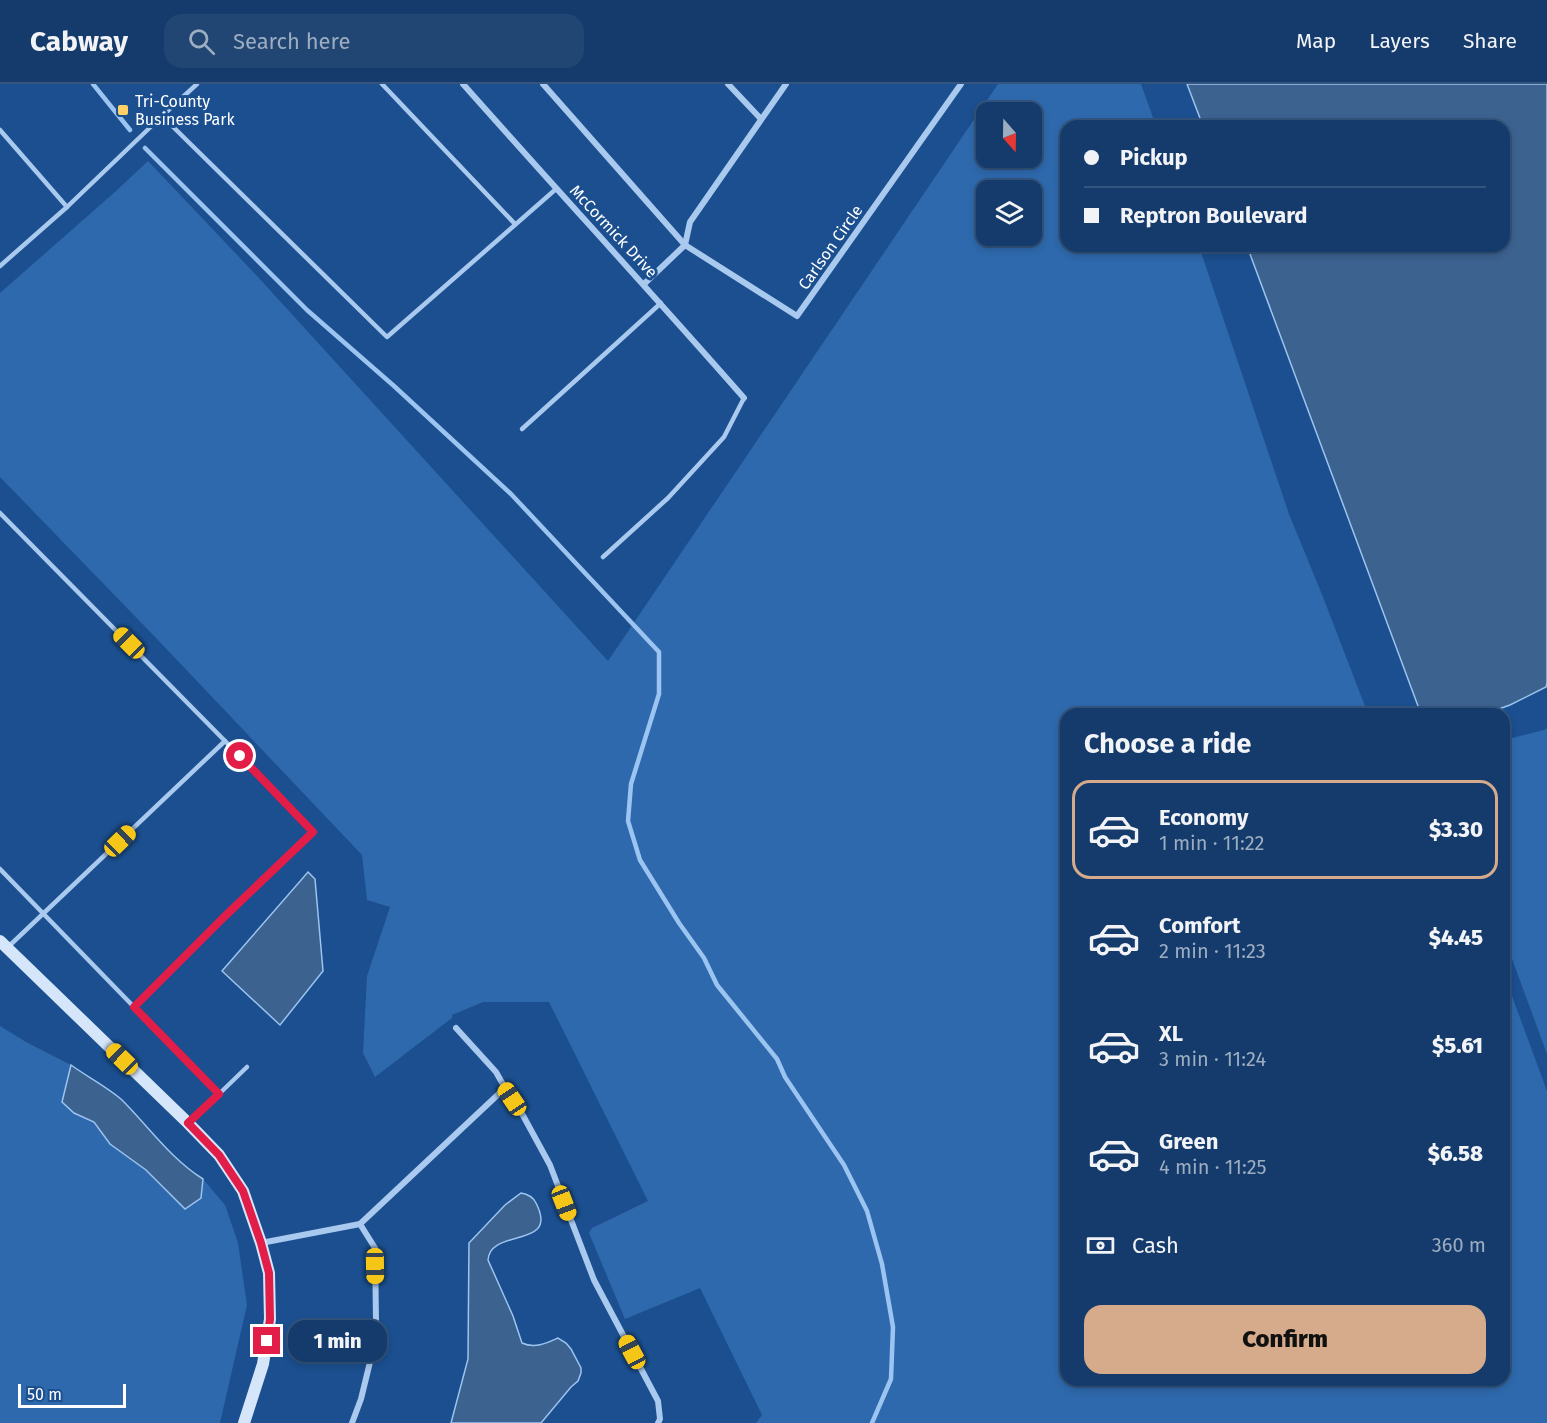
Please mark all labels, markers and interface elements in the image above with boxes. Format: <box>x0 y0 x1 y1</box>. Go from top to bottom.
search box <box>164 14 584 68</box>
text: Cabway <box>30 25 128 58</box>
icon: search <box>185 25 218 58</box>
text: Search here <box>233 28 350 55</box>
text: Map <box>1296 28 1336 54</box>
text: Layers <box>1369 28 1430 54</box>
text: Share <box>1463 28 1517 54</box>
place label: Tri-County Business Park <box>135 92 235 129</box>
north arrow <box>976 102 1042 168</box>
map controls <box>976 102 1042 246</box>
marker: Tri-County Business Park <box>116 103 130 117</box>
text: Pickup <box>1120 144 1188 171</box>
button: layers <box>976 180 1042 246</box>
street label: McCormick Drive <box>566 181 662 282</box>
street label: Carlson Circle <box>794 201 867 293</box>
text: Reptron Boulevard <box>1120 202 1308 229</box>
car <box>110 624 148 662</box>
text: Choose a ride <box>1084 728 1251 760</box>
route start <box>226 742 253 769</box>
icon: car <box>1087 803 1141 857</box>
text: Economy <box>1159 804 1248 831</box>
text: $3.30 <box>1429 816 1483 843</box>
car <box>101 822 139 860</box>
text: 1 min · 11:22 <box>1159 831 1265 855</box>
icon: car <box>1087 911 1141 965</box>
text: Comfort <box>1159 912 1240 939</box>
text: $4.45 <box>1429 924 1483 951</box>
text: 2 min · 11:23 <box>1159 939 1266 963</box>
icon: car <box>1087 1019 1141 1073</box>
text: XL <box>1159 1020 1183 1047</box>
text: $5.61 <box>1432 1032 1483 1059</box>
car <box>103 1040 141 1078</box>
text: 3 min · 11:24 <box>1159 1047 1266 1071</box>
car <box>494 1079 530 1119</box>
icon: car <box>1087 1127 1141 1181</box>
text: Green <box>1159 1128 1218 1155</box>
text: $6.58 <box>1428 1140 1483 1167</box>
text: 4 min · 11:25 <box>1159 1155 1267 1179</box>
car <box>549 1183 579 1223</box>
icon: cash <box>1084 1229 1117 1262</box>
text: Cash <box>1132 1232 1179 1259</box>
text: 360 m <box>1432 1233 1486 1257</box>
car <box>366 1248 384 1284</box>
button: Confirm <box>1084 1305 1486 1374</box>
callout: 1 min <box>288 1320 387 1362</box>
route end <box>253 1327 280 1354</box>
text: 1 min <box>314 1329 361 1353</box>
car <box>616 1332 648 1372</box>
scale bar <box>18 1381 126 1408</box>
text: 50 m <box>27 1385 62 1404</box>

